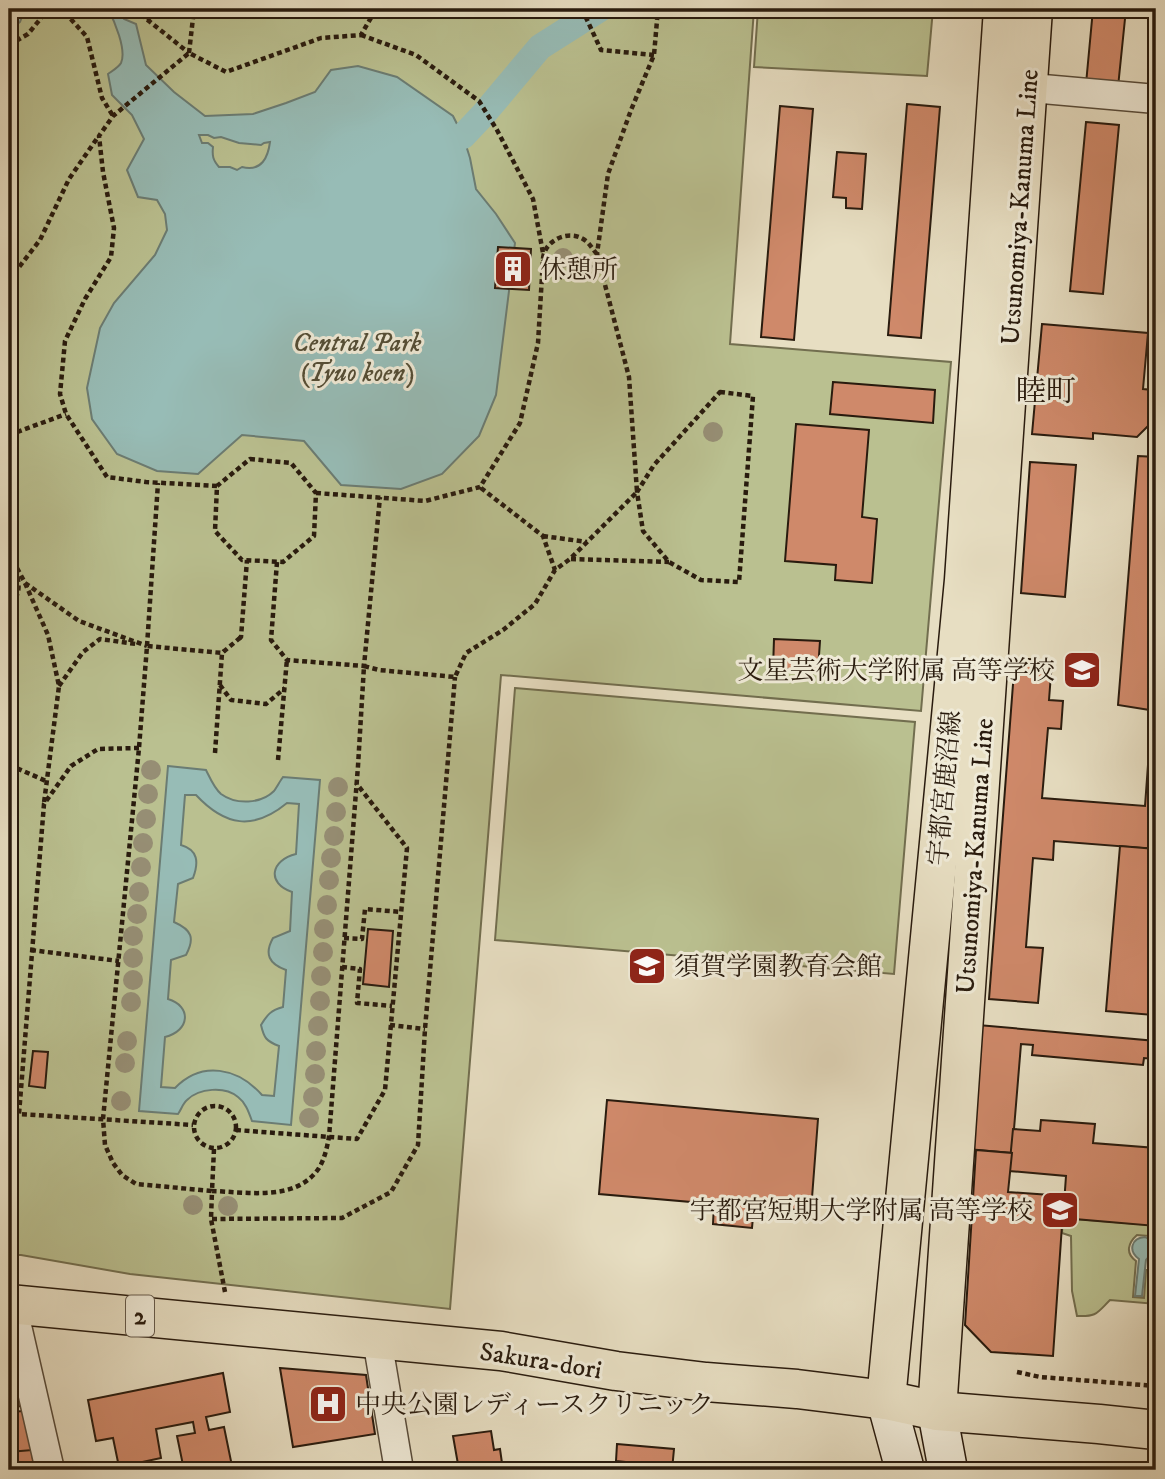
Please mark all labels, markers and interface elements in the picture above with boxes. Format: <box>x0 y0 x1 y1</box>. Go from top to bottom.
street label: Utsunomiya-Kanuma Line <box>994 68 1047 346</box>
building icon: 休憩所 <box>492 248 534 290</box>
place label: 休憩所 <box>540 254 618 287</box>
park label: Central Park (Tyuo koen) <box>293 327 421 390</box>
district label: 睦町 <box>1016 374 1076 411</box>
school or university icon: 文星芸術大学附属 高等学校 <box>1061 649 1103 691</box>
place label: 文星芸術大学附属 高等学校 <box>737 655 1055 688</box>
street label: 宇都宮鹿沼線 <box>922 709 969 867</box>
street label: Utsunomiya-Kanuma Line <box>949 717 1002 995</box>
school or university icon: 須賀学園教育会館 <box>626 945 668 987</box>
place label: 須賀学園教育会館 <box>674 951 882 984</box>
school or university icon: 宇都宮短期大学附属 高等学校 <box>1039 1189 1081 1231</box>
place label: 宇都宮短期大学附属 高等学校 <box>689 1195 1033 1228</box>
road number: 2 <box>126 1296 154 1336</box>
street label: Sakura-dori <box>477 1336 604 1387</box>
hospital icon: 中央公園レディースクリニック <box>307 1383 349 1425</box>
place label: 中央公園レディースクリニック <box>355 1389 714 1422</box>

